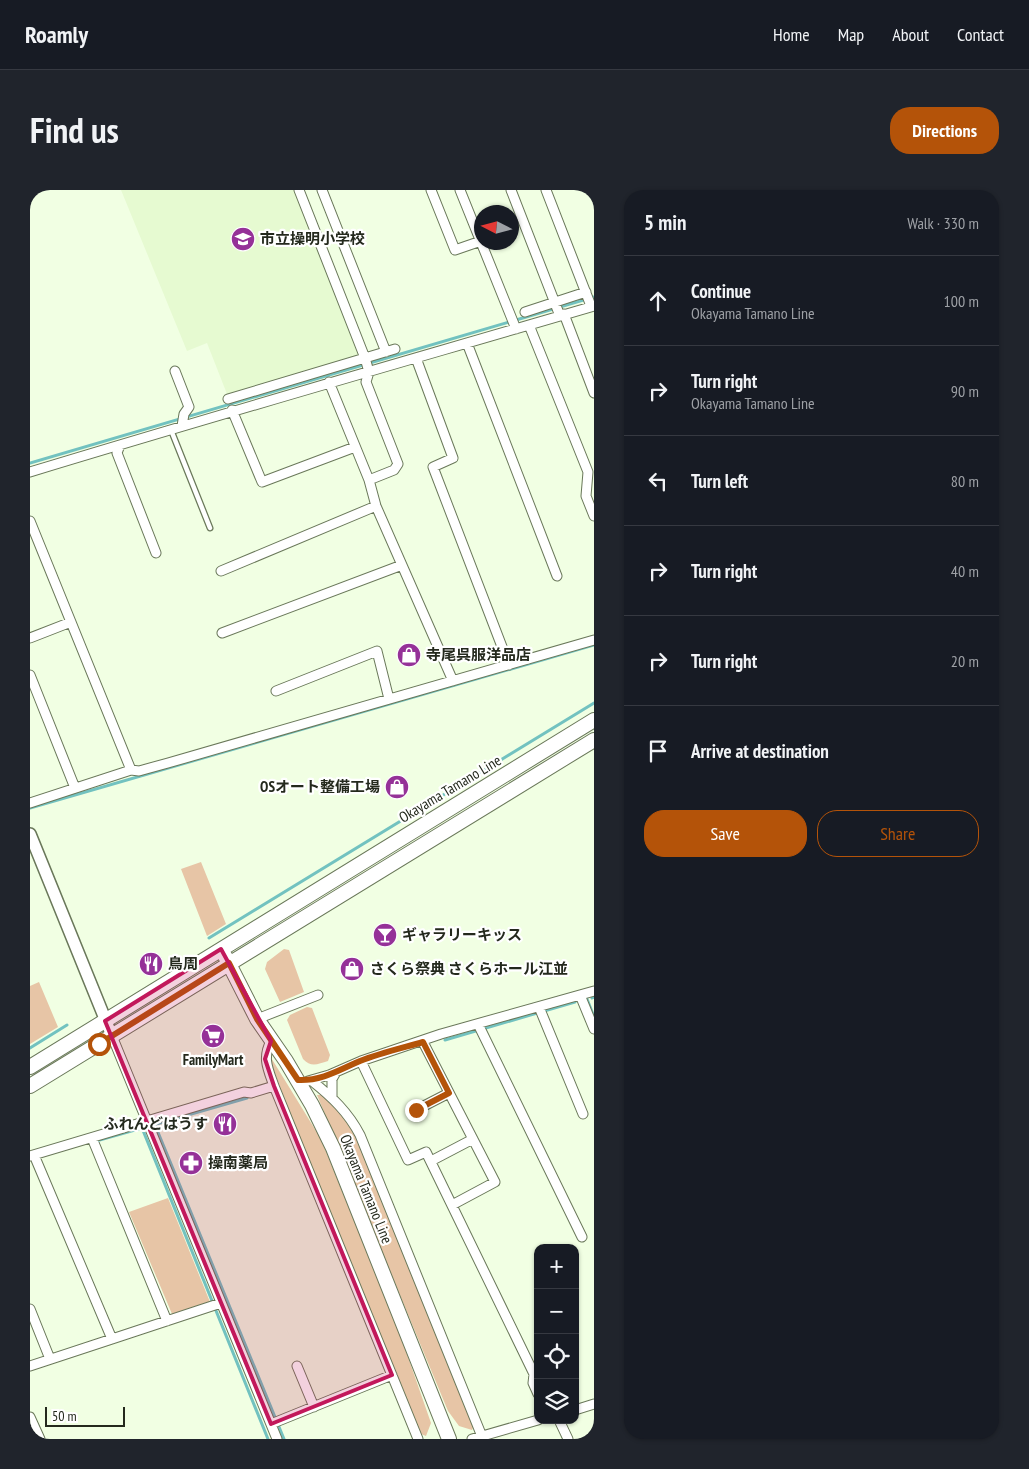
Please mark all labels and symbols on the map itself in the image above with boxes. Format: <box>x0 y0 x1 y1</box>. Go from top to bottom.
north arrow <box>474 205 519 250</box>
school or university icon: 市立操明小学校 <box>230 226 256 252</box>
place label: 市立操明小学校 <box>260 229 365 248</box>
shop icon: 寺尾呉服洋品店 <box>396 642 422 668</box>
place label: 寺尾呉服洋品店 <box>426 645 531 664</box>
street label: Okayama Tamano Line <box>395 751 504 827</box>
shop icon: OSオート整備工場 <box>384 774 410 800</box>
place label: OSオート整備工場 <box>260 777 380 796</box>
bar icon: ギャラリーキッス <box>372 922 398 948</box>
place label: ギャラリーキッス <box>402 925 522 944</box>
restaurant icon: 鳥周 <box>138 951 164 977</box>
place label: 鳥周 <box>168 954 198 973</box>
shop icon: さくら祭典 さくらホール江並 <box>339 956 365 982</box>
place label: さくら祭典 さくらホール江並 <box>370 959 568 978</box>
supermarket icon: FamilyMart <box>200 1023 226 1049</box>
route start <box>88 1033 111 1056</box>
place label: FamilyMart <box>183 1050 244 1069</box>
route end <box>405 1099 428 1122</box>
restaurant icon: ふれんどはうす <box>212 1111 238 1137</box>
place label: ふれんどはうす <box>103 1114 208 1133</box>
street label: Okayama Tamano Line <box>336 1131 397 1246</box>
pharmacy icon: 操南薬局 <box>178 1150 204 1176</box>
place label: 操南薬局 <box>208 1153 268 1172</box>
scale bar <box>45 1404 125 1427</box>

